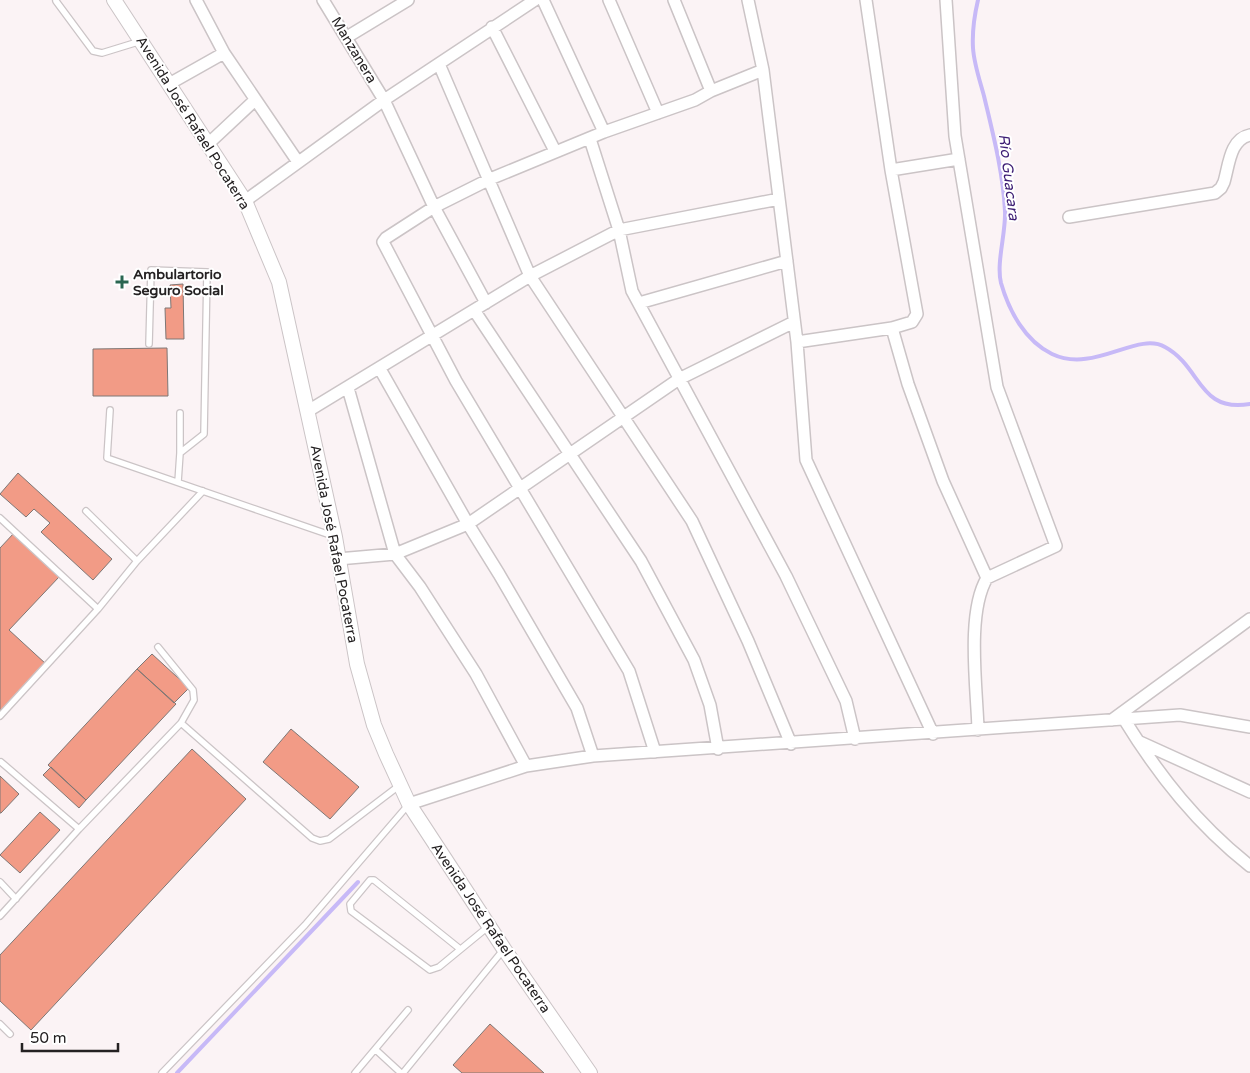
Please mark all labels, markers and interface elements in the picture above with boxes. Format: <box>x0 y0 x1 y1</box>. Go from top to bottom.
street label: Manzanera <box>328 14 380 86</box>
street label: Avenida José Rafael Pocaterra <box>132 33 254 213</box>
water label: Río Guacara <box>995 133 1023 222</box>
place label: Ambulartorio Seguro Social <box>133 266 224 299</box>
marker: Ambulartorio Seguro Social <box>115 275 129 289</box>
street label: Avenida José Rafael Pocaterra <box>306 444 362 644</box>
street label: Avenida José Rafael Pocaterra <box>428 840 554 1016</box>
scale bar <box>22 1020 119 1052</box>
text: 50 m <box>30 1029 67 1047</box>

